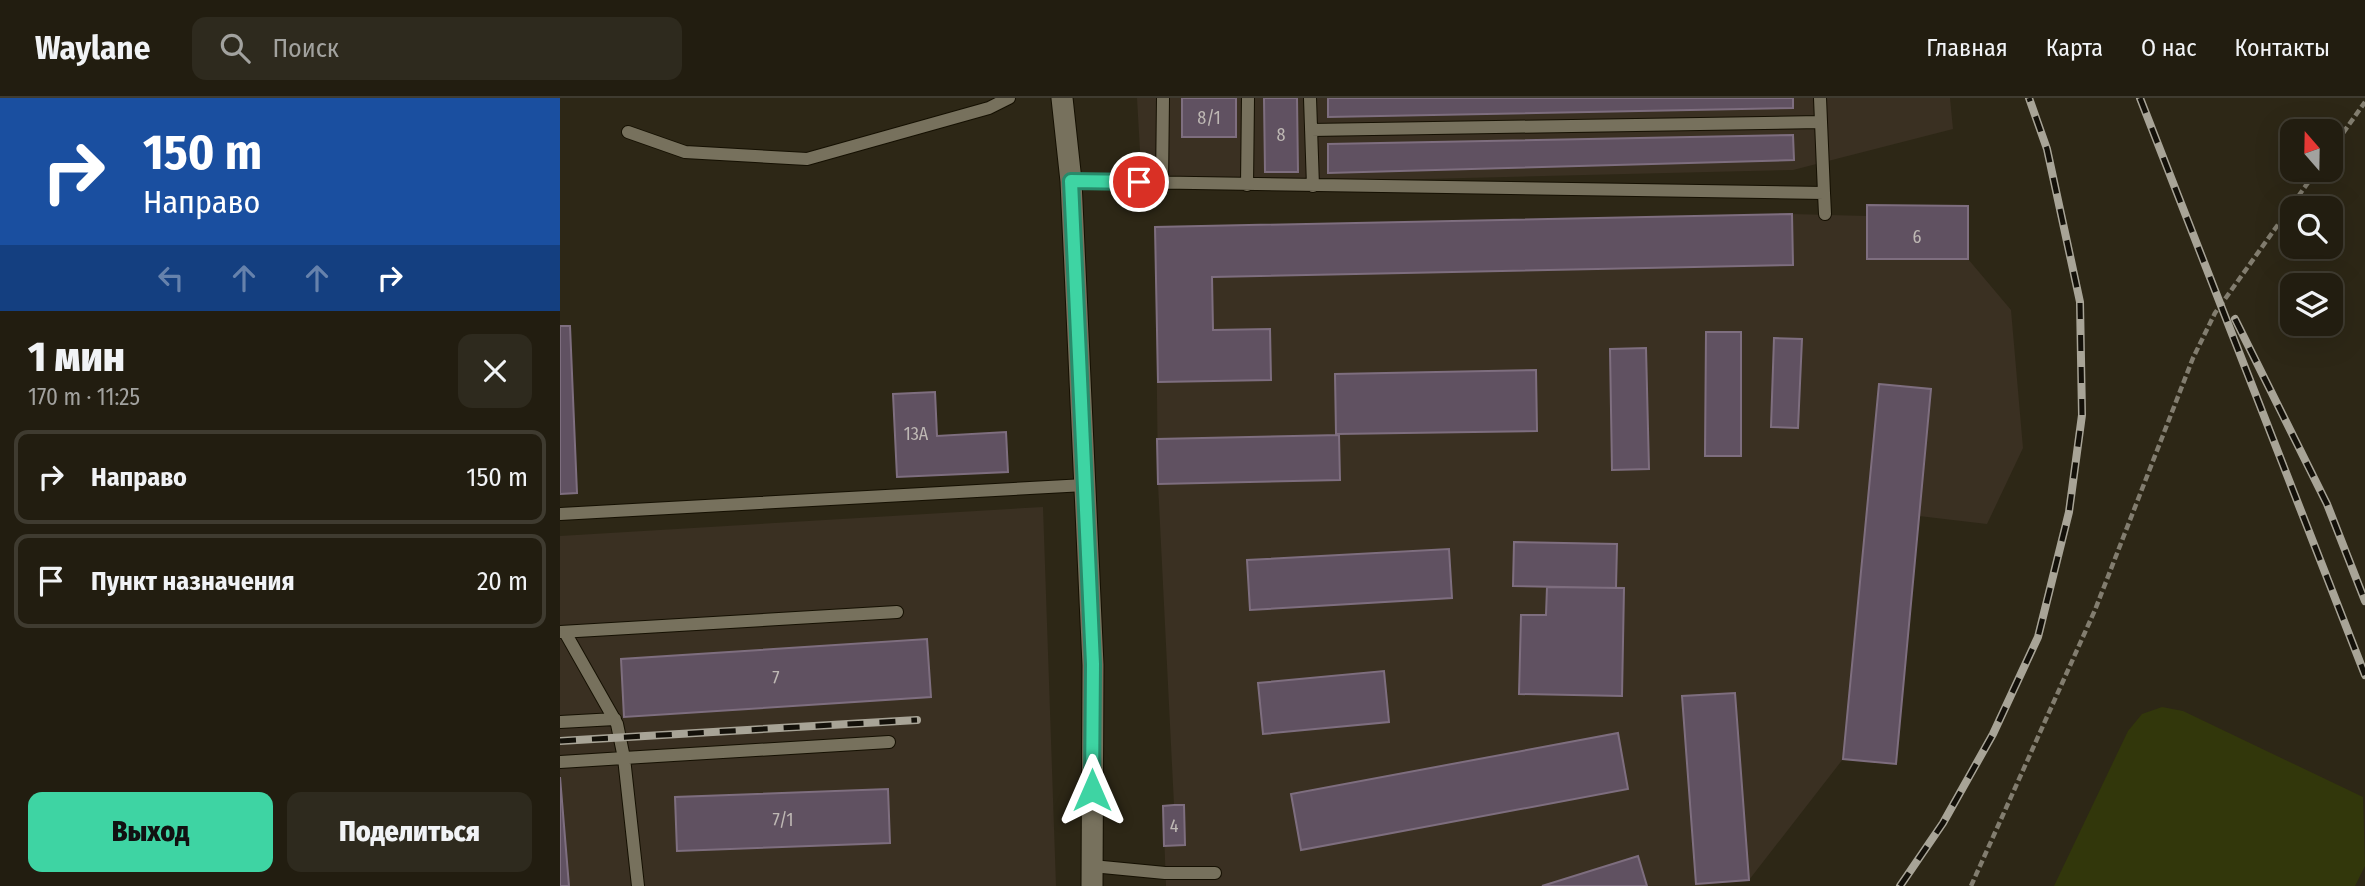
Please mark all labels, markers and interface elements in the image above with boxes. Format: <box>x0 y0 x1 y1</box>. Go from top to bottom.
search box <box>192 17 682 80</box>
text: Waylane <box>35 28 150 68</box>
icon: search <box>216 29 254 67</box>
text: Поиск <box>272 33 339 64</box>
text: Главная <box>1926 34 2008 62</box>
text: Карта <box>2046 34 2103 62</box>
text: О нас <box>2141 34 2196 62</box>
text: Контакты <box>2234 34 2330 62</box>
house number: 8/1 <box>1197 107 1221 129</box>
north arrow <box>2280 119 2343 182</box>
map controls <box>2280 119 2343 336</box>
text: 150 m <box>143 123 262 182</box>
house number: 8 <box>1277 124 1286 146</box>
icon: right <box>28 126 119 217</box>
pin <box>1109 152 1169 212</box>
icon: arrive <box>1120 163 1158 201</box>
text: Направо <box>143 183 260 221</box>
button: search <box>2280 196 2343 259</box>
house number: 6 <box>1913 226 1922 248</box>
icon: left <box>152 259 190 297</box>
icon: ahead <box>225 259 263 297</box>
icon: ahead <box>298 259 336 297</box>
icon: right <box>371 259 409 297</box>
button: layers <box>2280 273 2343 336</box>
text: 1 мин <box>28 332 125 382</box>
button: close <box>458 334 532 408</box>
text: 170 m · 11:25 <box>28 383 140 411</box>
house number: 13А <box>904 423 929 445</box>
icon: right <box>32 458 70 496</box>
text: Направо <box>91 462 187 493</box>
text: 150 m <box>466 462 528 493</box>
icon: arrive <box>32 562 70 600</box>
text: Пункт назначения <box>91 566 295 597</box>
text: 20 m <box>477 566 528 597</box>
house number: 7 <box>772 667 780 689</box>
position arrow <box>1055 753 1129 827</box>
button: Выход <box>28 792 273 872</box>
button: Поделиться <box>287 792 532 872</box>
house number: 7/1 <box>773 809 793 831</box>
house number: 4 <box>1170 815 1179 837</box>

